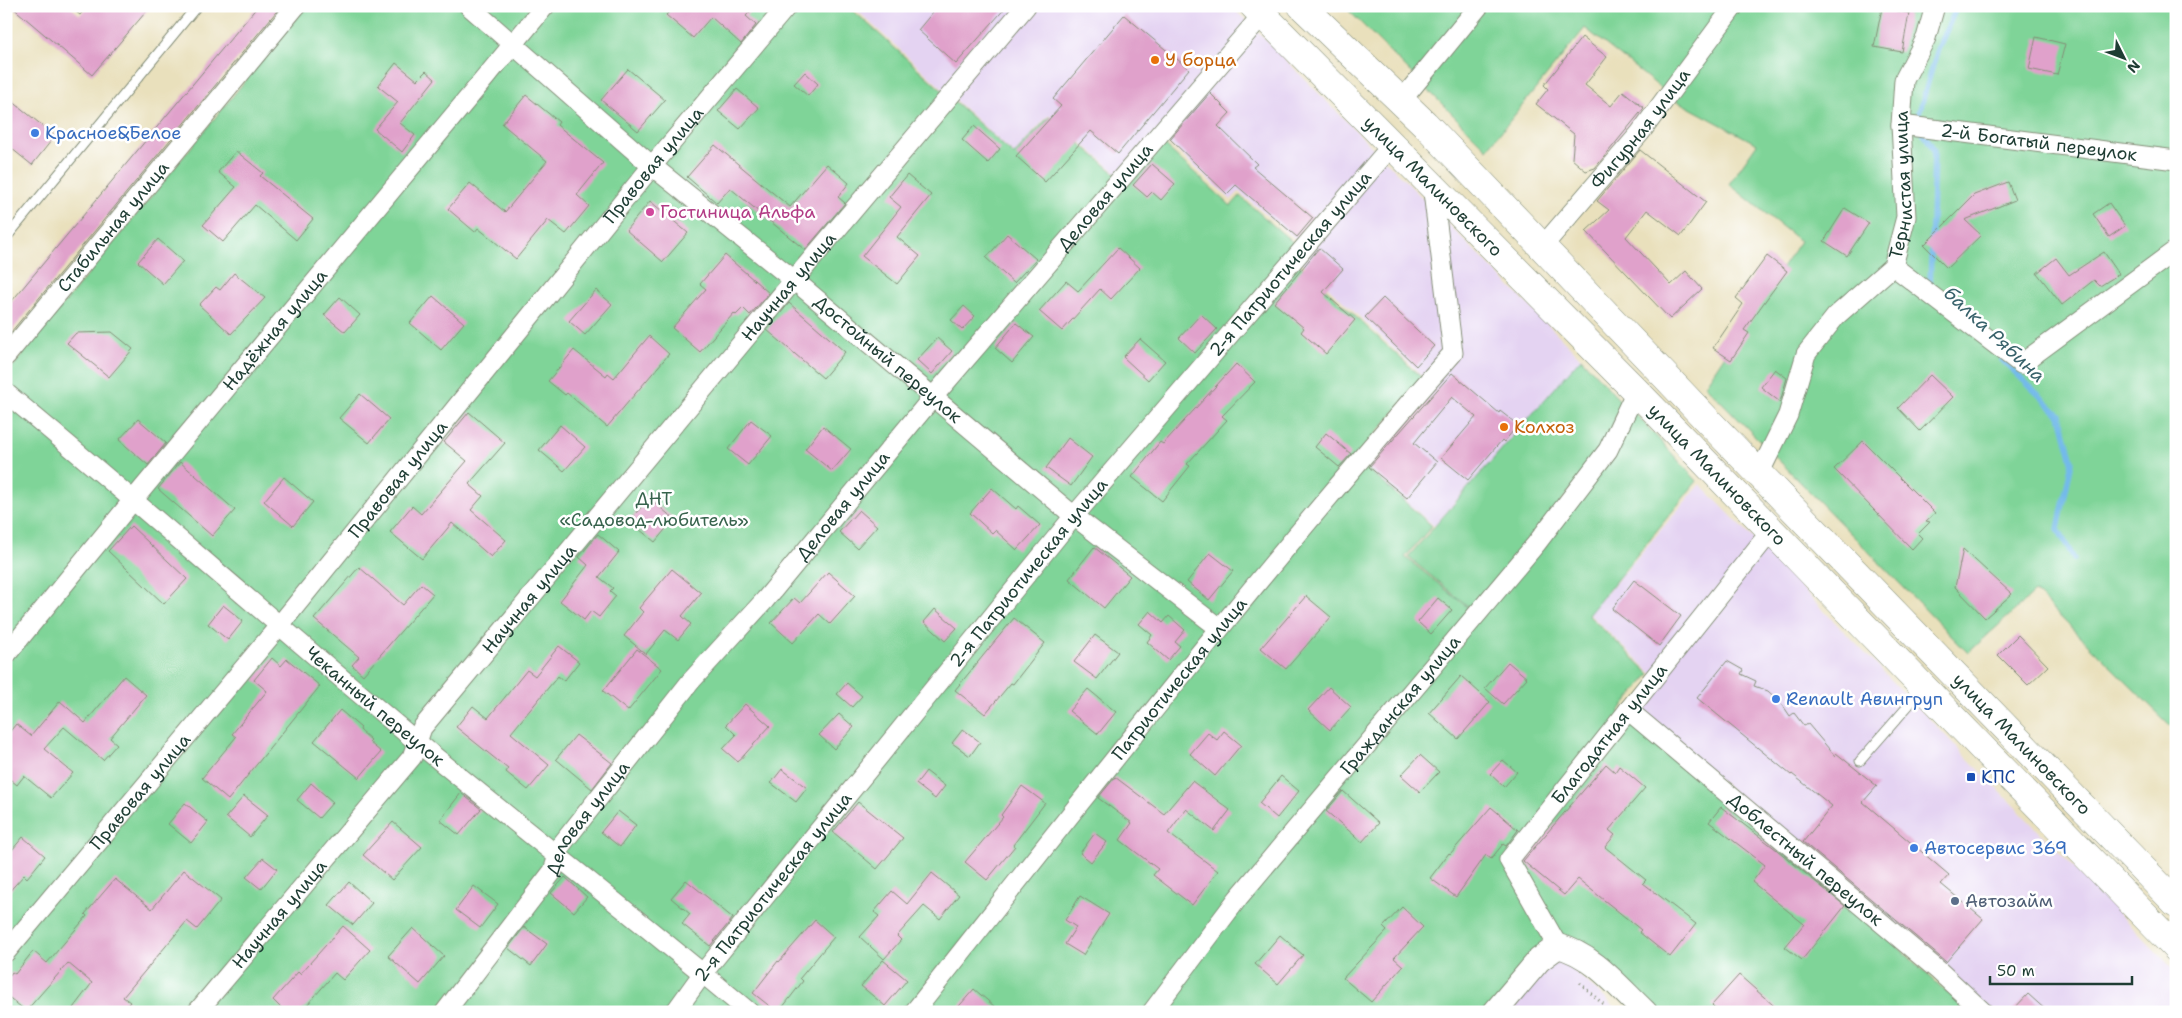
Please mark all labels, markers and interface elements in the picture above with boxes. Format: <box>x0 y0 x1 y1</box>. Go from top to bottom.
north arrow <box>2100 32 2150 82</box>
place label: У борца <box>1165 48 1236 72</box>
marker: У борца <box>1149 54 1161 66</box>
text: N <box>2123 57 2144 77</box>
street label: Фигурная улица <box>1585 63 1696 194</box>
street label: Правовая улица <box>598 102 709 229</box>
street label: Тернистая улица <box>1883 110 1918 262</box>
street label: улица Малиновского <box>1358 111 1508 262</box>
street label: 2-й Богатый переулок <box>1939 118 2139 167</box>
place label: Красное&Белое <box>45 121 182 145</box>
marker: Красное&Белое <box>29 127 41 139</box>
street label: Деловая улица <box>1052 138 1158 256</box>
street label: Стабильная улица <box>52 156 175 297</box>
street label: 2-я Патриотическая улица <box>1204 166 1377 362</box>
place label: Гостиница Альфа <box>660 200 815 224</box>
marker: Гостиница Альфа <box>644 206 656 218</box>
street label: Научная улица <box>736 227 841 346</box>
street label: Надёжная улица <box>217 264 333 396</box>
water label: балка Рябина <box>1938 281 2051 388</box>
street label: Достойный переулок <box>809 290 967 429</box>
street label: улица Малиновского <box>1643 399 1792 551</box>
street label: Правовая улица <box>343 415 453 543</box>
place label: Колхоз <box>1514 415 1574 439</box>
marker: Колхоз <box>1498 421 1510 433</box>
street label: Деловая улица <box>791 446 895 565</box>
street label: 2-я Патриотическая улица <box>944 473 1113 672</box>
park label: ДНТ «Садовод-любитель» <box>559 487 749 532</box>
street label: Научная улица <box>477 539 582 659</box>
street label: Патриотическая улица <box>1106 592 1252 765</box>
street label: Гражданская улица <box>1335 630 1466 780</box>
street label: Чеканный переулок <box>300 641 450 772</box>
street label: Благодатная улица <box>1546 659 1673 809</box>
street label: улица Малиновского <box>1947 668 2096 820</box>
place label: Renault Авингруп <box>1786 687 1943 711</box>
marker: Renault Авингруп <box>1770 693 1782 705</box>
street label: Правовая улица <box>84 728 196 855</box>
street label: Деловая улица <box>540 756 635 879</box>
place label: КПС <box>1981 765 2016 789</box>
marker: КПС <box>1965 771 1977 783</box>
street label: 2-я Патриотическая улица <box>689 787 857 986</box>
street label: Доблестный переулок <box>1723 787 1889 931</box>
place label: Автосервис 369 <box>1924 836 2067 860</box>
marker: Автосервис 369 <box>1908 842 1920 854</box>
street label: Научная улица <box>227 855 332 974</box>
place label: Автозайм <box>1965 889 2053 913</box>
marker: Автозайм <box>1949 895 1961 907</box>
scale bar <box>1990 953 2132 985</box>
text: 50 m <box>1997 961 2035 981</box>

